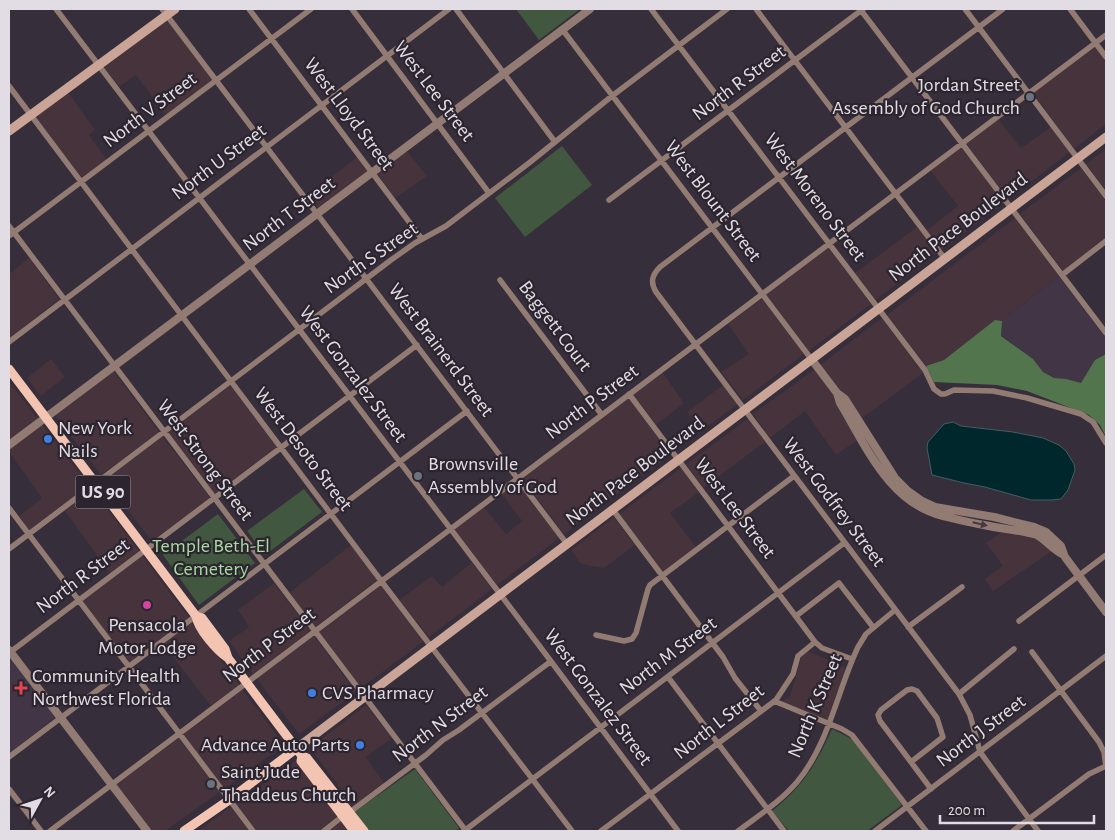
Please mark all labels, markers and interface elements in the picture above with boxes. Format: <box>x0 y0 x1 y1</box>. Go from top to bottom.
street label: West Lee Street <box>390 37 479 145</box>
street label: North R Street <box>689 41 790 124</box>
street label: West Lloyd Street <box>300 54 398 174</box>
street label: North V Street <box>100 68 201 151</box>
place label: Jordan Street Assembly of God Church <box>832 75 1021 118</box>
marker: Jordan Street Assembly of God Church <box>1024 91 1036 103</box>
street label: North U Street <box>168 120 270 204</box>
street label: West Moreno Street <box>761 129 870 265</box>
street label: West Blount Street <box>661 137 765 266</box>
street label: North Pace Boulevard <box>885 169 1031 285</box>
street label: North T Street <box>239 173 339 255</box>
street label: North S Street <box>321 218 422 298</box>
street label: Baggett Court <box>515 277 596 375</box>
street label: West Brainerd Street <box>385 280 498 421</box>
street label: West Gonzalez Street <box>295 302 411 446</box>
street label: North P Street <box>542 360 643 443</box>
street label: West Desoto Street <box>250 384 356 515</box>
street label: West Strong Street <box>153 396 257 525</box>
street label: North Pace Boulevard <box>562 413 708 529</box>
place label: New York Nails <box>58 418 132 461</box>
marker: New York Nails <box>42 433 54 445</box>
street label: West Godfrey Street <box>779 434 889 571</box>
place label: Brownsville Assembly of God <box>428 454 557 497</box>
street label: West Lee Street <box>691 454 780 562</box>
marker: Brownsville Assembly of God <box>412 470 424 482</box>
road number: US 90 <box>76 476 130 508</box>
one-way arrow <box>973 520 988 528</box>
street label: North R Street <box>33 534 134 617</box>
park label: Temple Beth-El Cemetery <box>152 536 270 579</box>
marker: Pensacola Motor Lodge <box>141 599 153 611</box>
street label: North P Street <box>219 603 320 686</box>
street label: North M Street <box>616 613 721 699</box>
place label: Pensacola Motor Lodge <box>98 615 196 658</box>
street label: West Gonzalez Street <box>540 625 656 769</box>
street label: North K Street <box>784 651 846 761</box>
place label: Community Health Northwest Florida <box>32 666 180 709</box>
street label: North L Street <box>670 680 768 763</box>
marker: Community Health Northwest Florida <box>14 681 28 695</box>
street label: North N Street <box>389 682 492 766</box>
place label: CVS Pharmacy <box>322 683 434 703</box>
marker: CVS Pharmacy <box>306 687 318 699</box>
street label: North J Street <box>933 691 1030 771</box>
place label: Advance Auto Parts <box>201 735 350 755</box>
marker: Advance Auto Parts <box>354 739 366 751</box>
place label: Saint Jude Thaddeus Church <box>221 762 356 805</box>
north arrow <box>15 775 65 825</box>
marker: Saint Jude Thaddeus Church <box>205 778 217 790</box>
text: N <box>41 784 58 801</box>
scale bar <box>940 792 1094 824</box>
text: 200 m <box>948 803 985 818</box>

